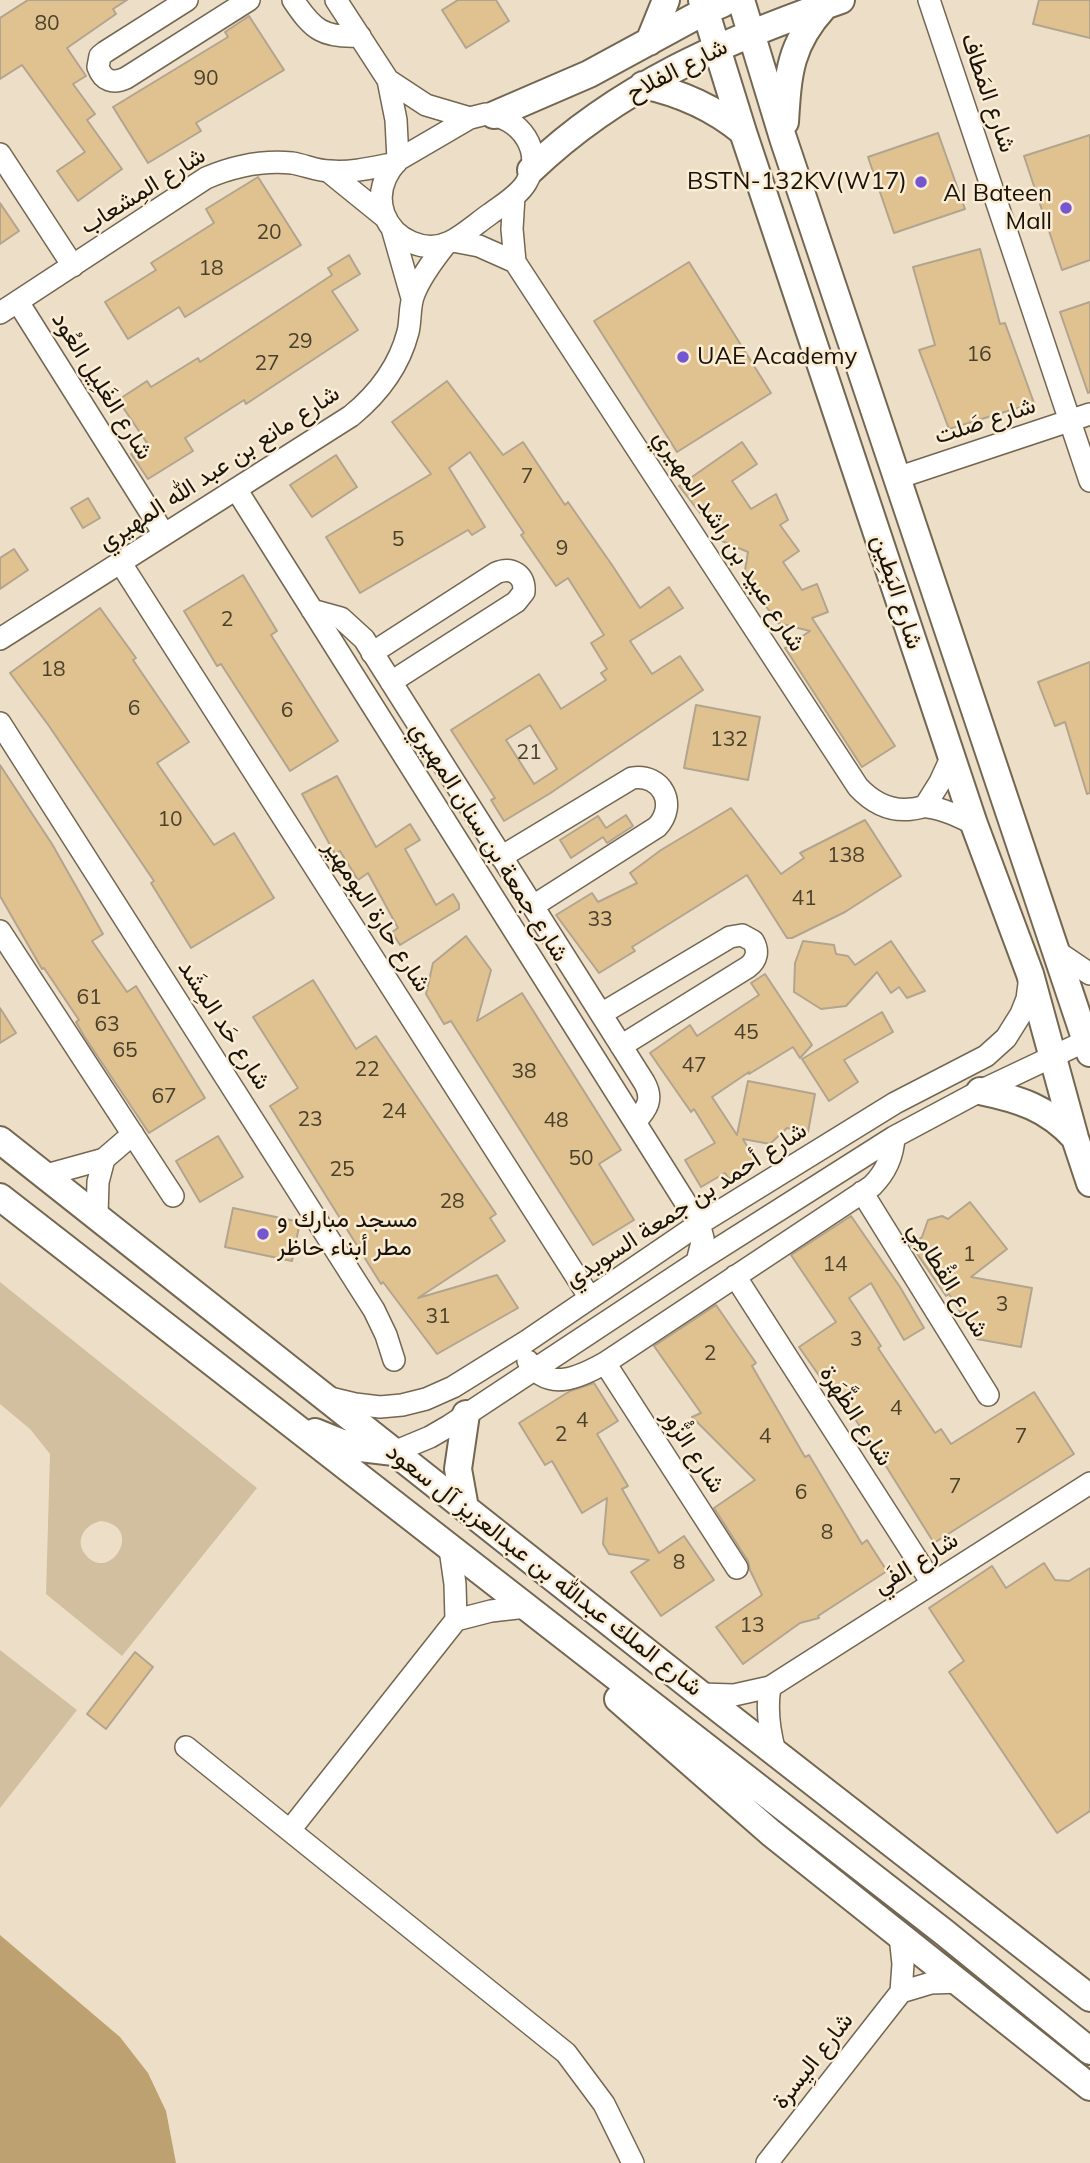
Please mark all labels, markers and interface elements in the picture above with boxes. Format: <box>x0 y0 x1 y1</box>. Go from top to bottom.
house number: 80 <box>34 11 60 37</box>
street label: شارع المَطاف <box>954 30 1022 156</box>
street label: شارع الفلاح <box>622 32 732 108</box>
house number: 90 <box>193 66 219 92</box>
street label: شارع المِشعاب <box>75 141 211 241</box>
place label: BSTN-132KV(W17) <box>687 168 907 196</box>
marker: BSTN-132KV(W17) <box>913 174 929 190</box>
place label: Al Bateen Mall <box>943 180 1052 236</box>
marker: Al Bateen Mall <box>1058 200 1074 216</box>
house number: 20 <box>256 220 282 246</box>
house number: 18 <box>198 256 224 282</box>
street label: شارع الغَلِيل العُود <box>45 307 159 465</box>
house number: 29 <box>287 329 313 355</box>
house number: 16 <box>966 342 992 368</box>
place label: UAE Academy <box>697 343 857 371</box>
marker: UAE Academy <box>675 349 691 365</box>
house number: 27 <box>254 351 280 377</box>
street label: شارع مانع بن عبد الله المهيري <box>93 379 345 557</box>
street label: شارع صَلت <box>931 391 1039 451</box>
street label: شارع عبيد بن راشد المهيري <box>647 425 811 657</box>
house number: 7 <box>521 464 533 490</box>
house number: 5 <box>392 527 404 553</box>
street label: شارع البَطِين <box>865 531 929 653</box>
house number: 9 <box>556 536 568 562</box>
house number: 2 <box>221 607 233 633</box>
house number: 18 <box>40 657 66 683</box>
house number: 6 <box>128 696 140 722</box>
house number: 6 <box>281 698 293 724</box>
street label: شارع جمعة بن سنان المهيري <box>403 717 575 967</box>
house number: 132 <box>710 727 748 753</box>
house number: 21 <box>516 740 542 766</box>
house number: 10 <box>157 807 183 833</box>
street label: شارع حارة البومهير <box>317 834 437 998</box>
house number: 138 <box>827 843 865 869</box>
house number: 41 <box>791 886 817 912</box>
house number: 33 <box>587 907 613 933</box>
street label: شارع حَد المِشَد <box>171 955 277 1095</box>
house number: 61 <box>76 985 102 1011</box>
house number: 63 <box>94 1012 120 1038</box>
house number: 45 <box>733 1020 759 1046</box>
house number: 65 <box>112 1038 138 1064</box>
house number: 47 <box>681 1053 707 1079</box>
house number: 22 <box>354 1057 380 1083</box>
house number: 38 <box>511 1059 537 1085</box>
house number: 67 <box>151 1084 177 1110</box>
house number: 24 <box>381 1099 407 1125</box>
house number: 23 <box>297 1107 323 1133</box>
house number: 48 <box>543 1108 569 1134</box>
street label: شارع أحمد بن جمعة السويدي <box>560 1116 812 1294</box>
house number: 50 <box>568 1146 594 1172</box>
house number: 25 <box>329 1157 355 1183</box>
house number: 28 <box>439 1189 465 1215</box>
place label: مسجد مبارك و مطر أبناء حاظر <box>277 1206 417 1262</box>
street label: شارع القُطامِي <box>901 1217 995 1343</box>
marker: مسجد مبارك و مطر أبناء حاظر <box>255 1226 271 1242</box>
house number: 1 <box>963 1242 975 1268</box>
house number: 14 <box>822 1252 848 1278</box>
house number: 3 <box>996 1292 1008 1318</box>
house number: 31 <box>425 1304 451 1330</box>
house number: 3 <box>850 1327 862 1353</box>
house number: 2 <box>704 1341 716 1367</box>
street label: شارع الظَّهَرة <box>813 1360 899 1472</box>
house number: 4 <box>890 1396 902 1422</box>
street label: شارع الزُّور <box>655 1403 731 1499</box>
house number: 4 <box>576 1408 588 1434</box>
house number: 2 <box>555 1422 567 1448</box>
house number: 4 <box>759 1424 771 1450</box>
house number: 7 <box>1015 1424 1027 1450</box>
street label: شارع الملك عبدالله بن عبدالعزيز آل سعود <box>380 1437 708 1703</box>
house number: 7 <box>949 1474 961 1500</box>
house number: 6 <box>795 1480 807 1506</box>
house number: 8 <box>821 1520 833 1546</box>
street label: شارع الفَي <box>868 1526 964 1600</box>
house number: 8 <box>673 1550 685 1576</box>
house number: 13 <box>739 1613 765 1639</box>
street label: شارع اليِسرة <box>766 2007 860 2115</box>

